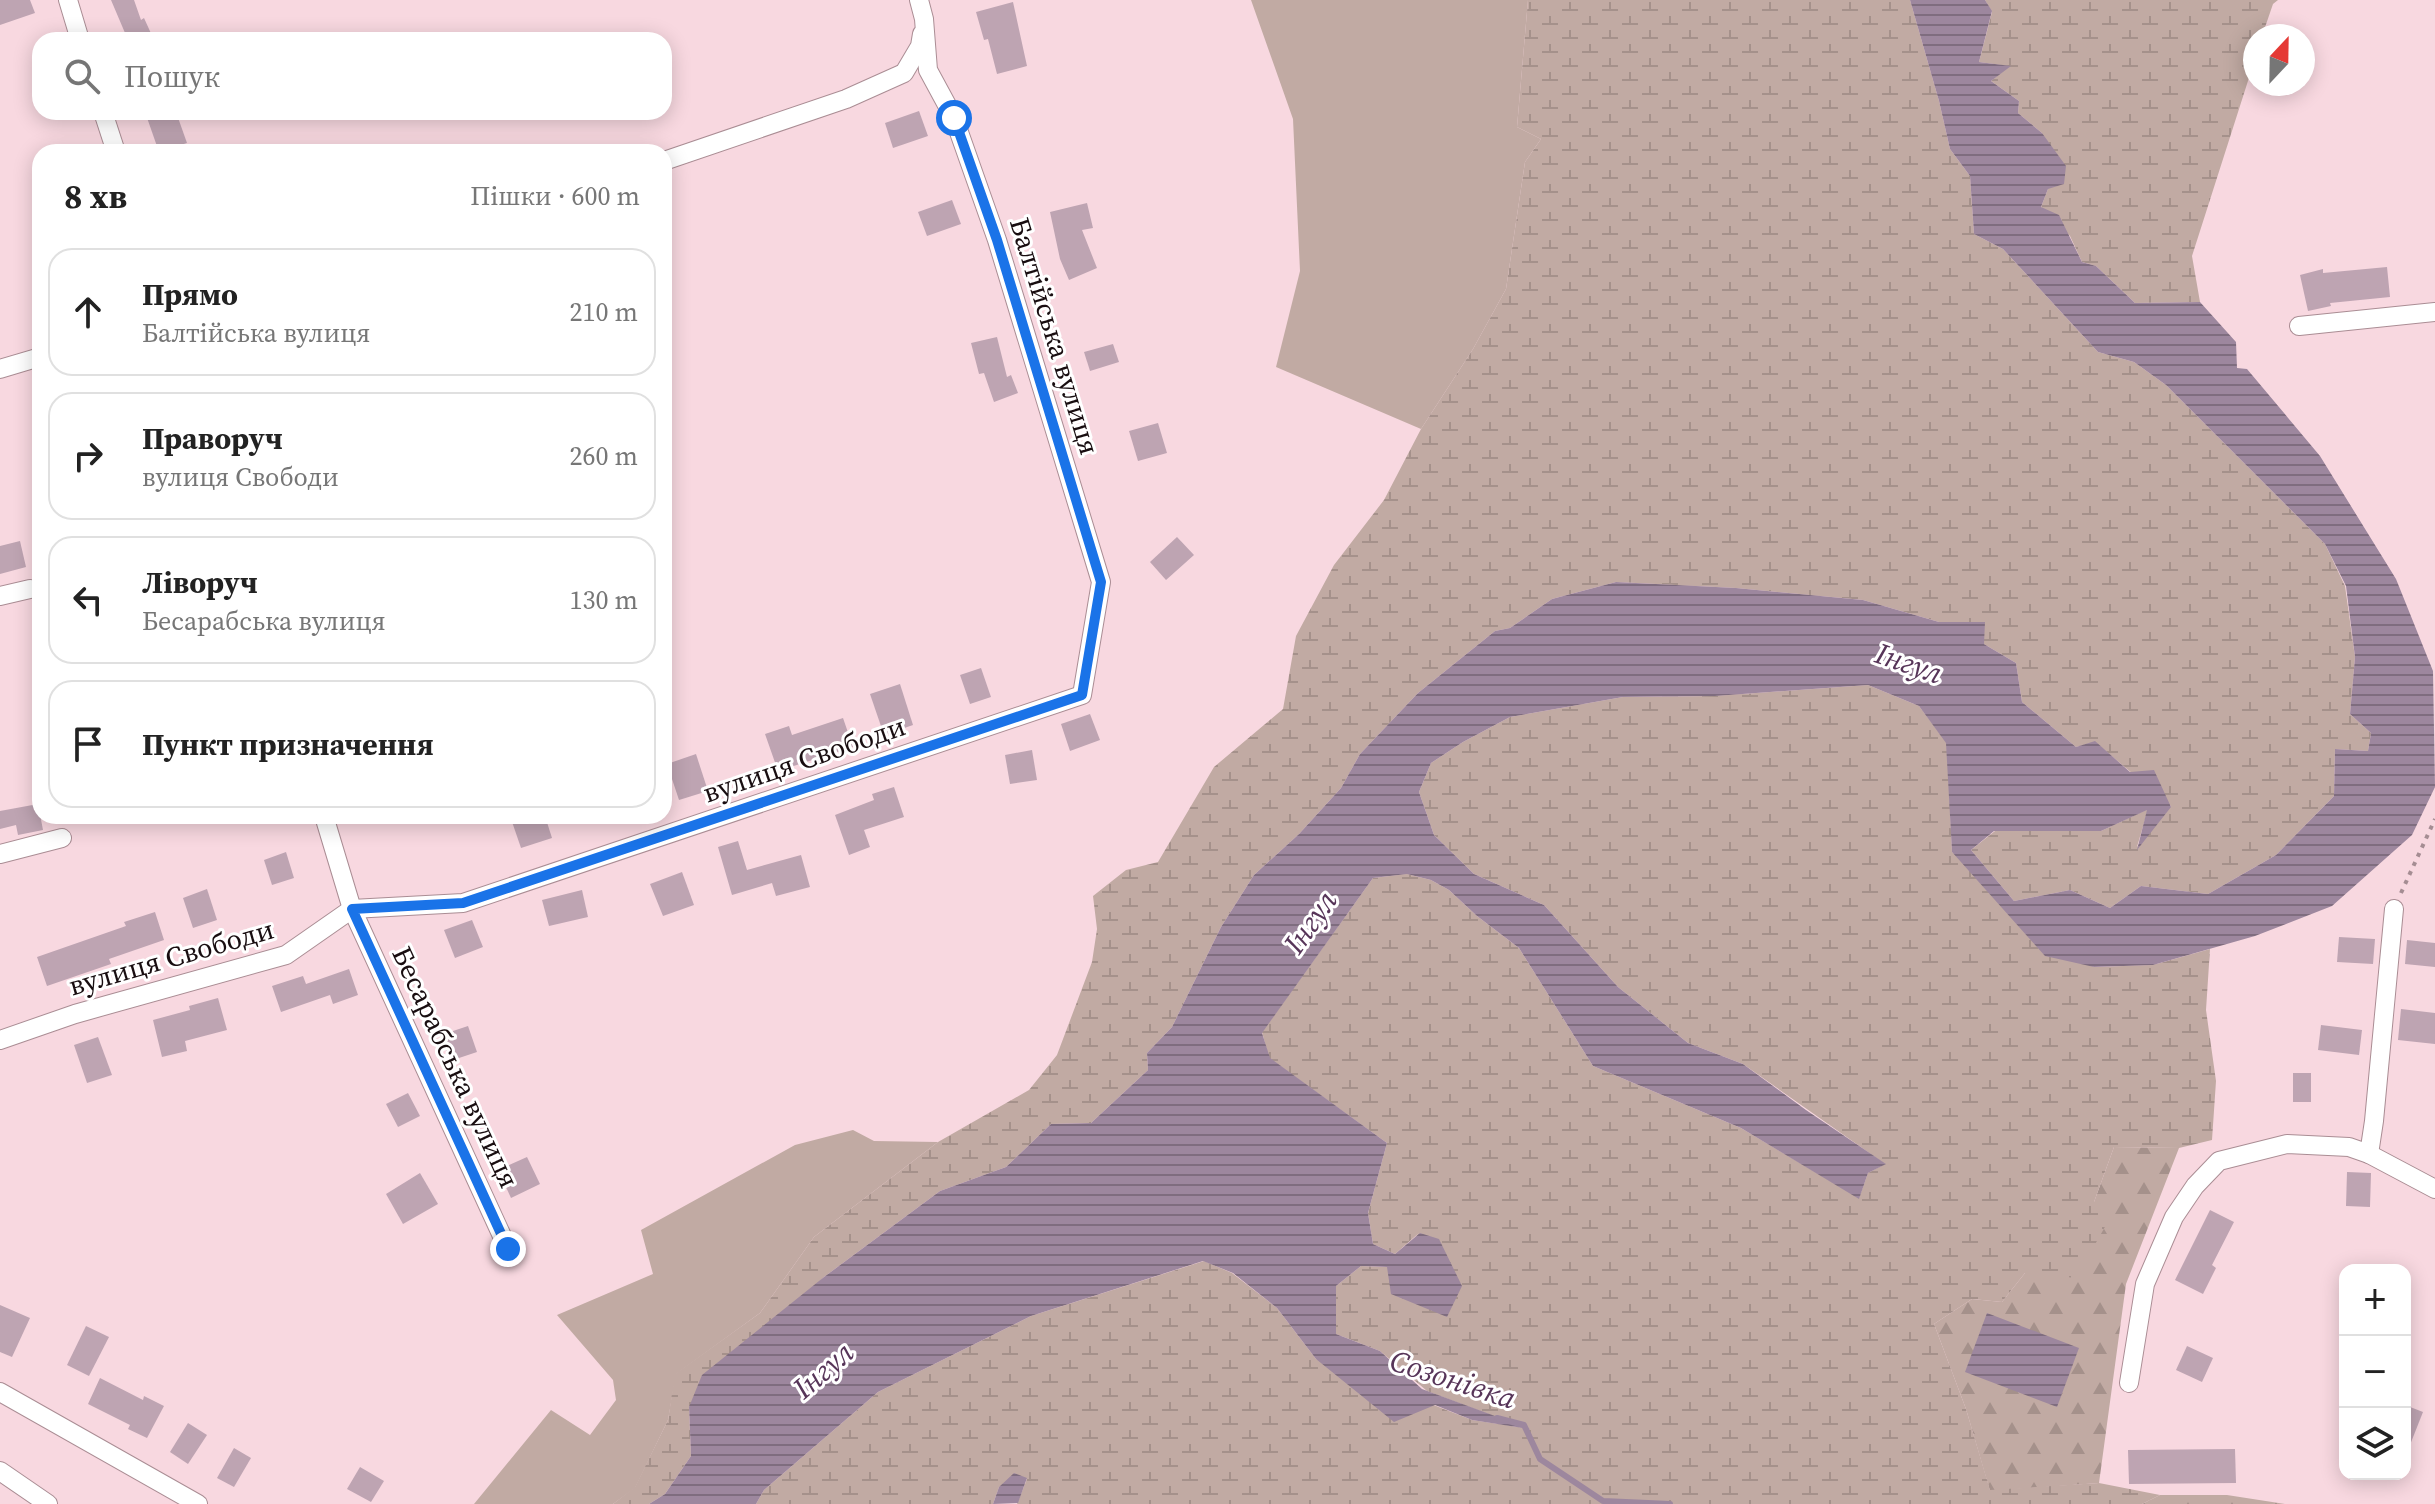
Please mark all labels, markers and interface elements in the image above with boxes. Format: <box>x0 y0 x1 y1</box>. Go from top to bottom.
north arrow <box>2243 24 2315 96</box>
search box <box>32 32 672 120</box>
icon: search <box>60 54 104 98</box>
text: Пошук <box>124 56 220 97</box>
route start <box>936 100 972 136</box>
text: 8 хв <box>64 173 127 219</box>
text: Пішки · 600 m <box>470 178 640 214</box>
street label: Балтійська вулиця <box>1001 213 1109 459</box>
text: Прямо <box>142 274 238 315</box>
icon: ahead <box>66 290 110 334</box>
text: 210 m <box>570 294 638 330</box>
text: Балтійська вулиця <box>142 315 370 351</box>
text: Праворуч <box>142 418 283 459</box>
icon: right <box>66 434 110 478</box>
text: 260 m <box>570 438 638 474</box>
text: вулиця Свободи <box>142 459 339 495</box>
text: Ліворуч <box>142 562 258 603</box>
icon: left <box>66 578 110 622</box>
text: 130 m <box>570 582 638 618</box>
text: Бесарабська вулиця <box>142 603 386 639</box>
water label: Інгул <box>1869 632 1948 694</box>
street label: вулиця Свободи <box>698 707 910 811</box>
icon: arrive <box>66 722 110 766</box>
text: Пункт призначення <box>142 724 434 765</box>
water label: Інгул <box>1273 882 1347 963</box>
street label: вулиця Свободи <box>64 910 278 1004</box>
street label: Бесарабська вулиця <box>383 940 529 1194</box>
route end <box>490 1231 526 1267</box>
map controls <box>2339 1264 2411 1480</box>
button: + <box>2339 1264 2411 1336</box>
water label: Інгул <box>783 1332 863 1409</box>
button: − <box>2339 1336 2411 1408</box>
water label: Созонівка <box>1385 1339 1521 1419</box>
button: layers <box>2339 1408 2411 1480</box>

